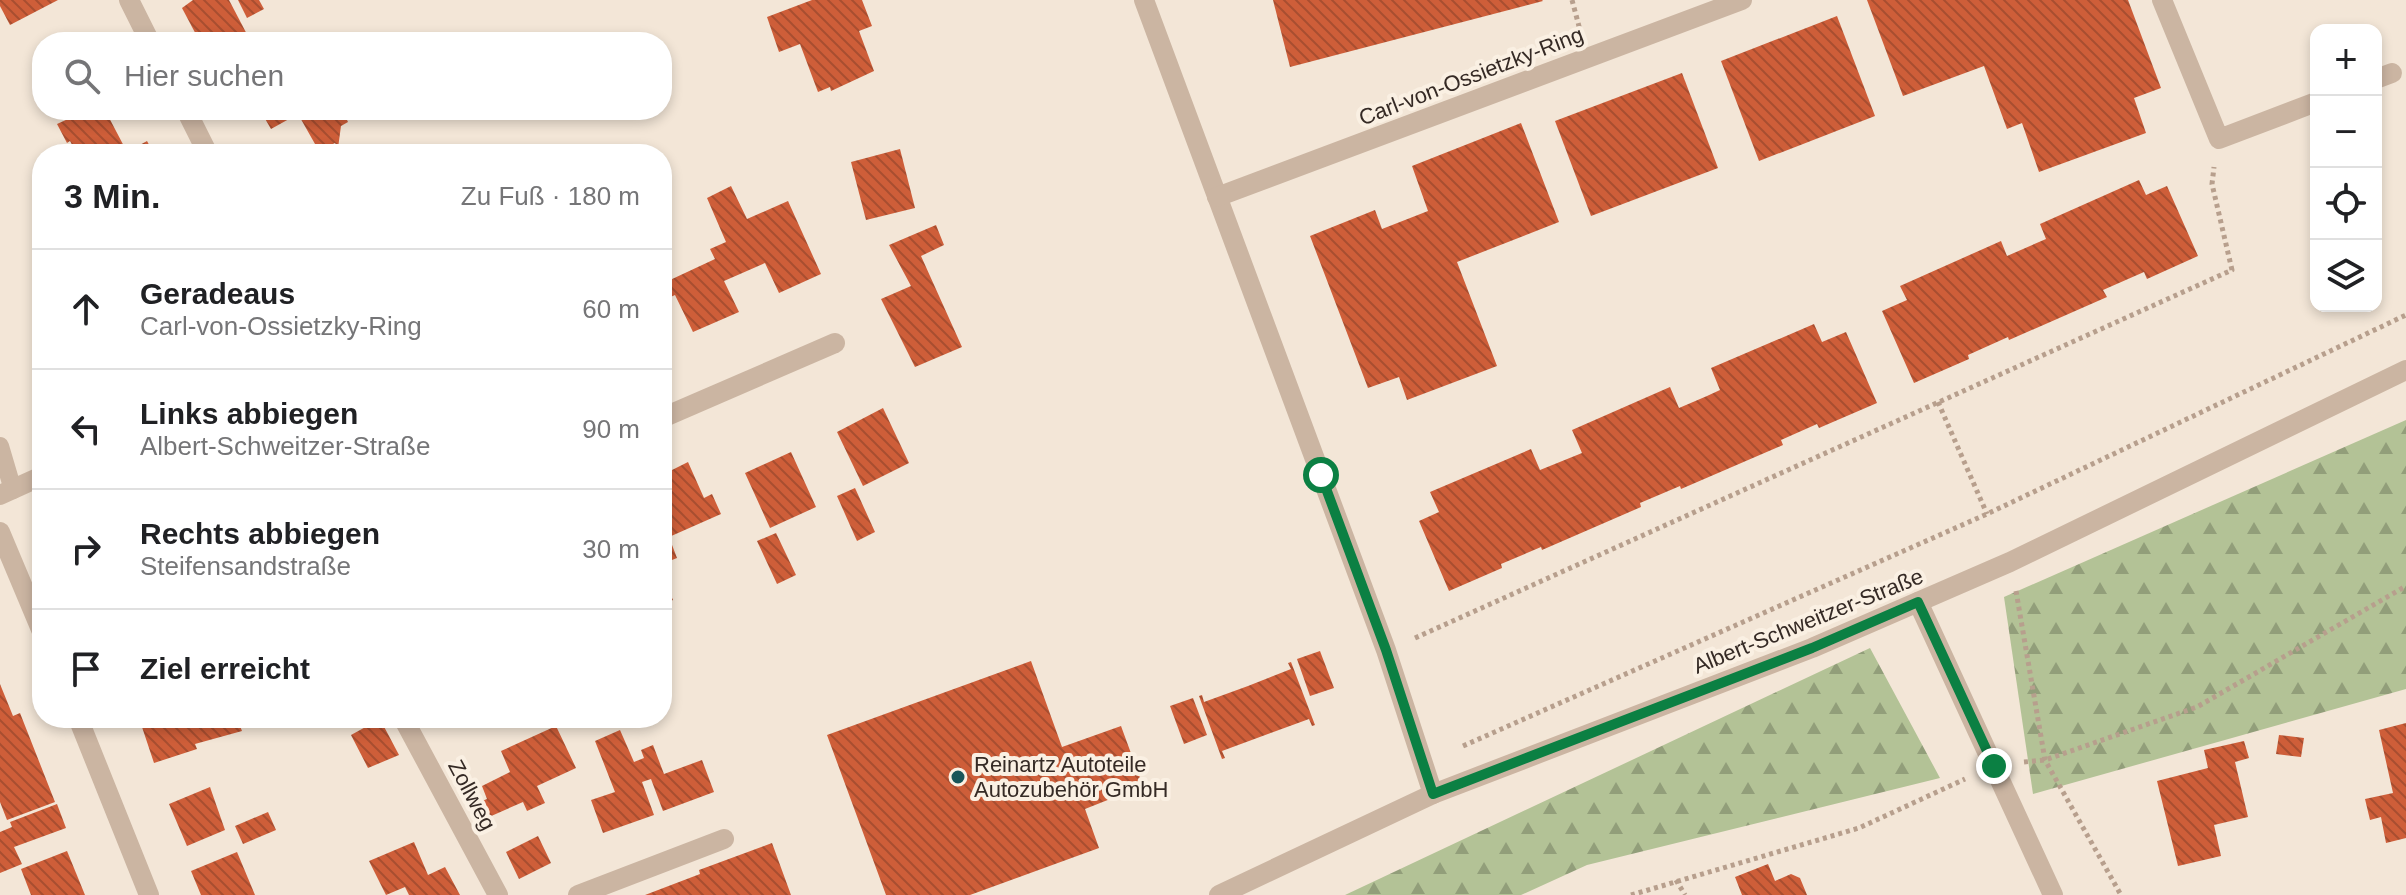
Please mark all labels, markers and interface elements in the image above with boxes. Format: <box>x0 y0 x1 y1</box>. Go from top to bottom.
street label: Carl-von-Ossietzky-Ring <box>1355 22 1587 130</box>
map controls <box>2310 24 2382 312</box>
button: + <box>2310 24 2382 96</box>
search box <box>32 32 672 120</box>
icon: search <box>60 54 104 98</box>
text: Hier suchen <box>124 59 284 92</box>
button: − <box>2310 96 2382 168</box>
button: locate <box>2310 168 2382 240</box>
text: 3 Min. <box>64 177 160 215</box>
text: Zu Fuß · 180 m <box>461 181 640 211</box>
button: layers <box>2310 240 2382 312</box>
text: Geradeaus <box>140 277 295 310</box>
icon: ahead <box>64 287 108 331</box>
text: 60 m <box>582 294 640 324</box>
text: Carl-von-Ossietzky-Ring <box>140 311 422 341</box>
text: Links abbiegen <box>140 397 358 430</box>
icon: left <box>64 407 108 451</box>
text: 90 m <box>582 414 640 444</box>
text: Albert-Schweitzer-Straße <box>140 431 430 461</box>
route start <box>1303 457 1339 493</box>
text: Rechts abbiegen <box>140 517 380 550</box>
icon: right <box>64 527 108 571</box>
text: 30 m <box>582 534 640 564</box>
text: Steifensandstraße <box>140 551 351 581</box>
street label: Albert-Schweitzer-Straße <box>1689 563 1927 679</box>
icon: arrive <box>64 647 108 691</box>
text: Ziel erreicht <box>140 652 310 685</box>
route end <box>1976 748 2012 784</box>
place label: Reinartz Autoteile Autozubehör GmbH <box>974 752 1168 802</box>
street label: Zollweg <box>443 756 501 834</box>
marker: Reinartz Autoteile Autozubehör GmbH <box>949 768 967 786</box>

